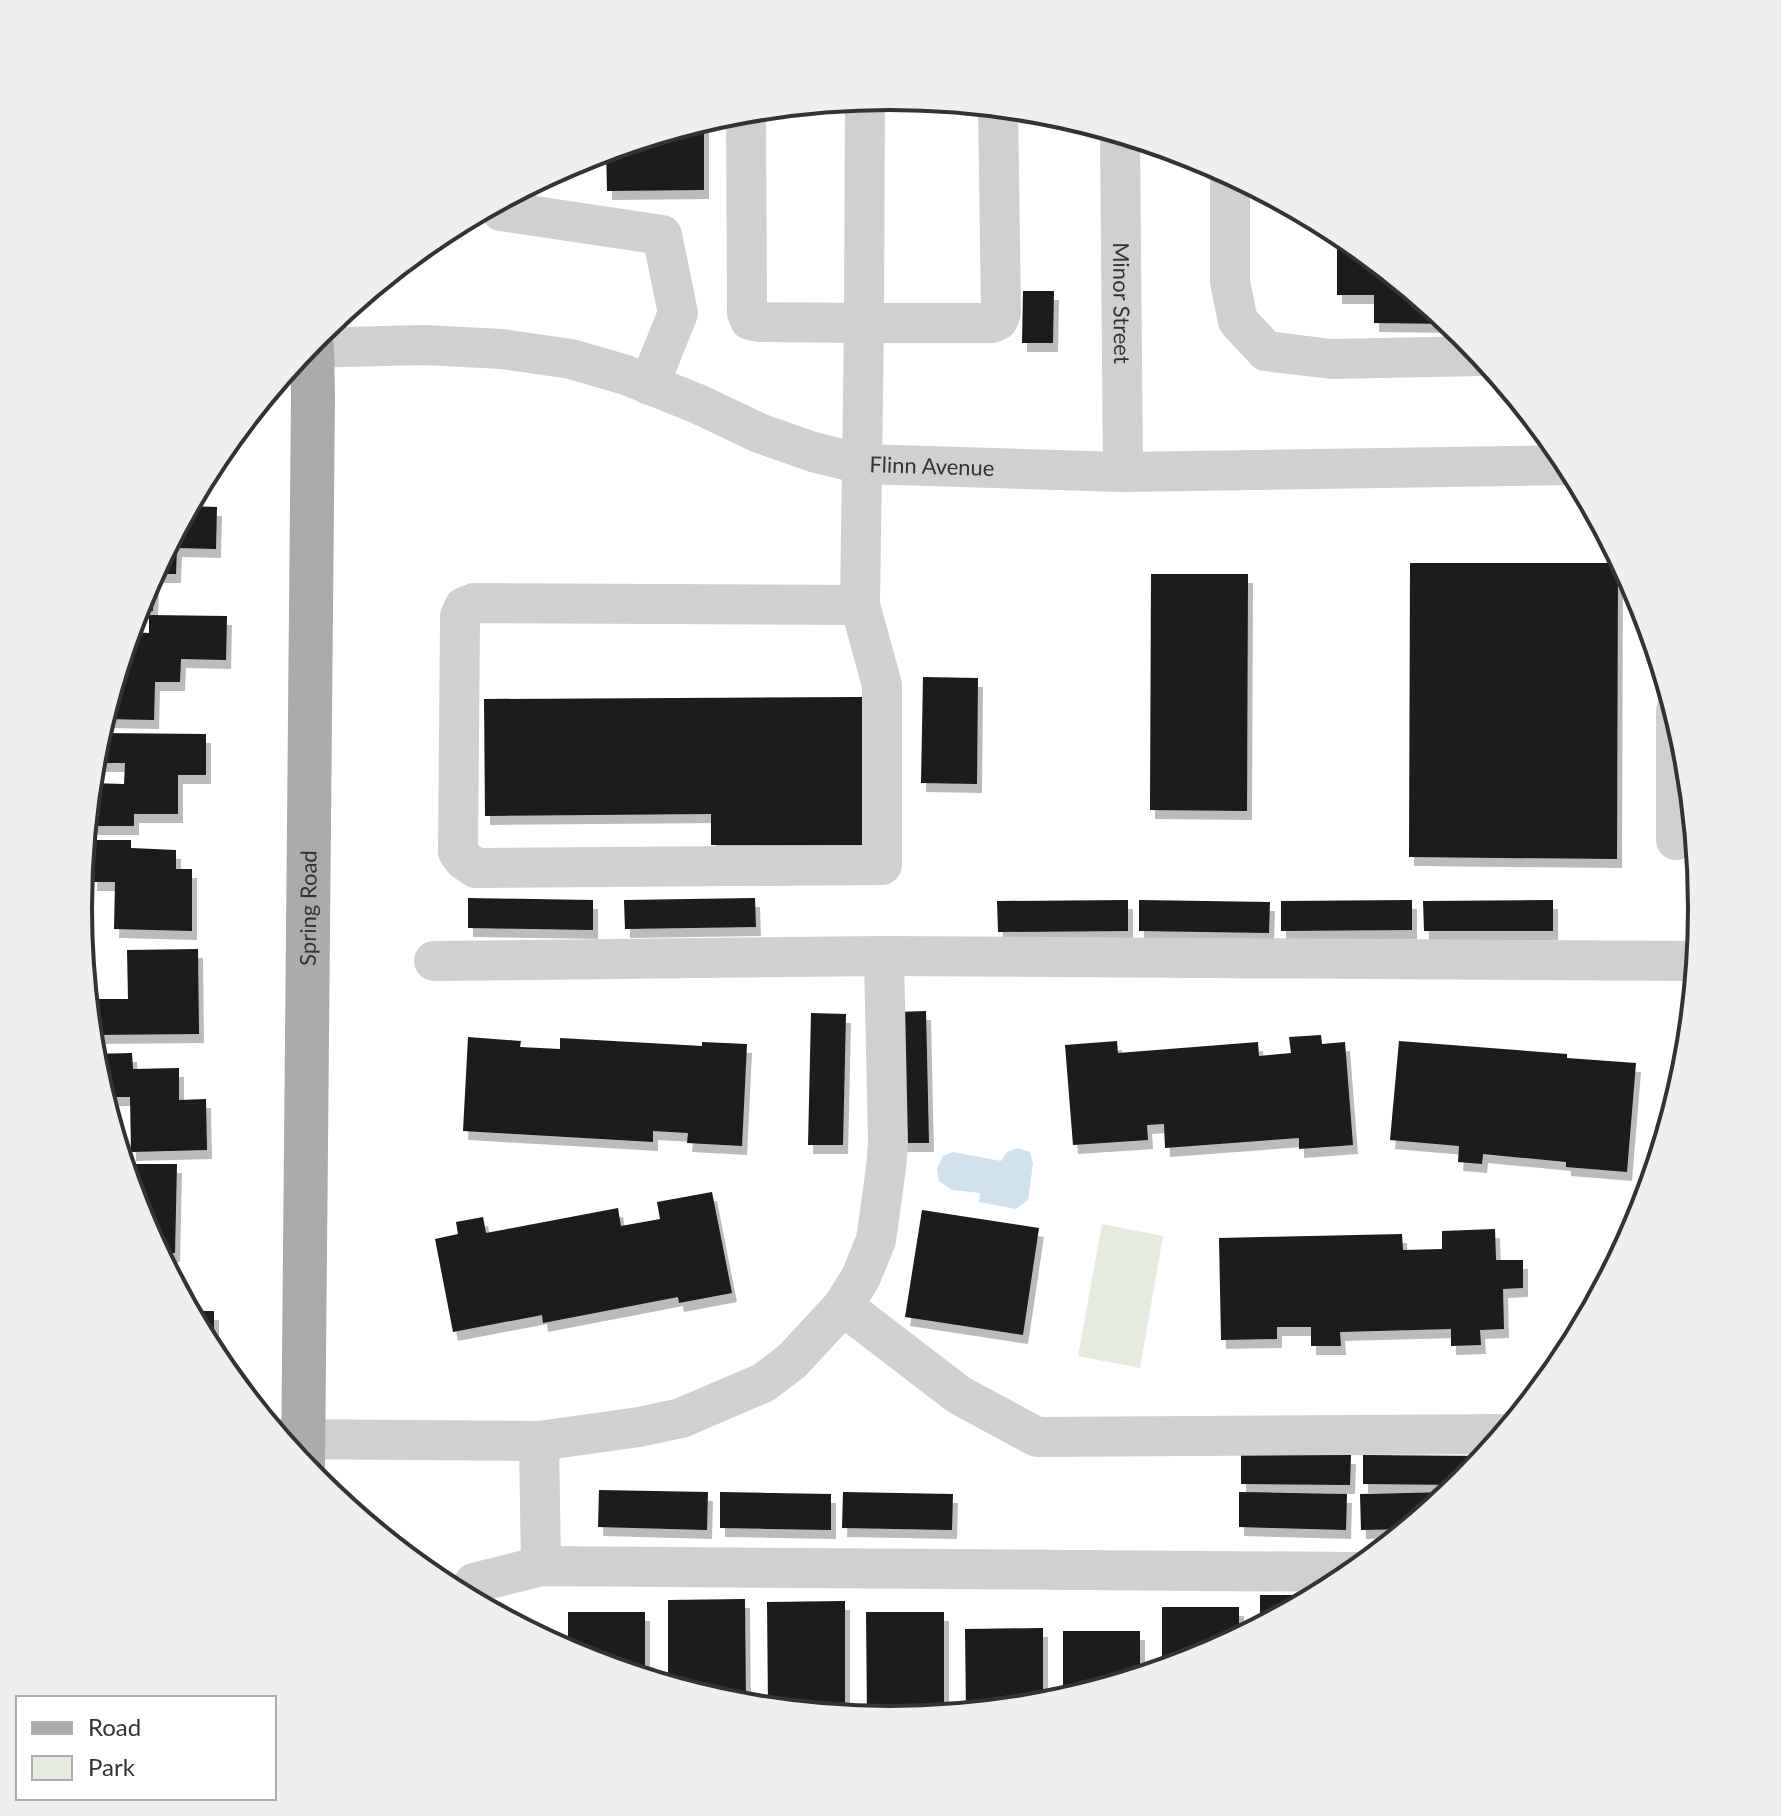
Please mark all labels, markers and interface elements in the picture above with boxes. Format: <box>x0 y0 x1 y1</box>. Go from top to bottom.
street label: Minor Street <box>1108 242 1136 364</box>
street label: Flinn Avenue <box>869 450 995 481</box>
street label: Spring Road <box>294 850 322 966</box>
legend <box>16 1696 276 1800</box>
text: Road <box>88 1712 141 1741</box>
text: Park <box>88 1752 136 1781</box>

